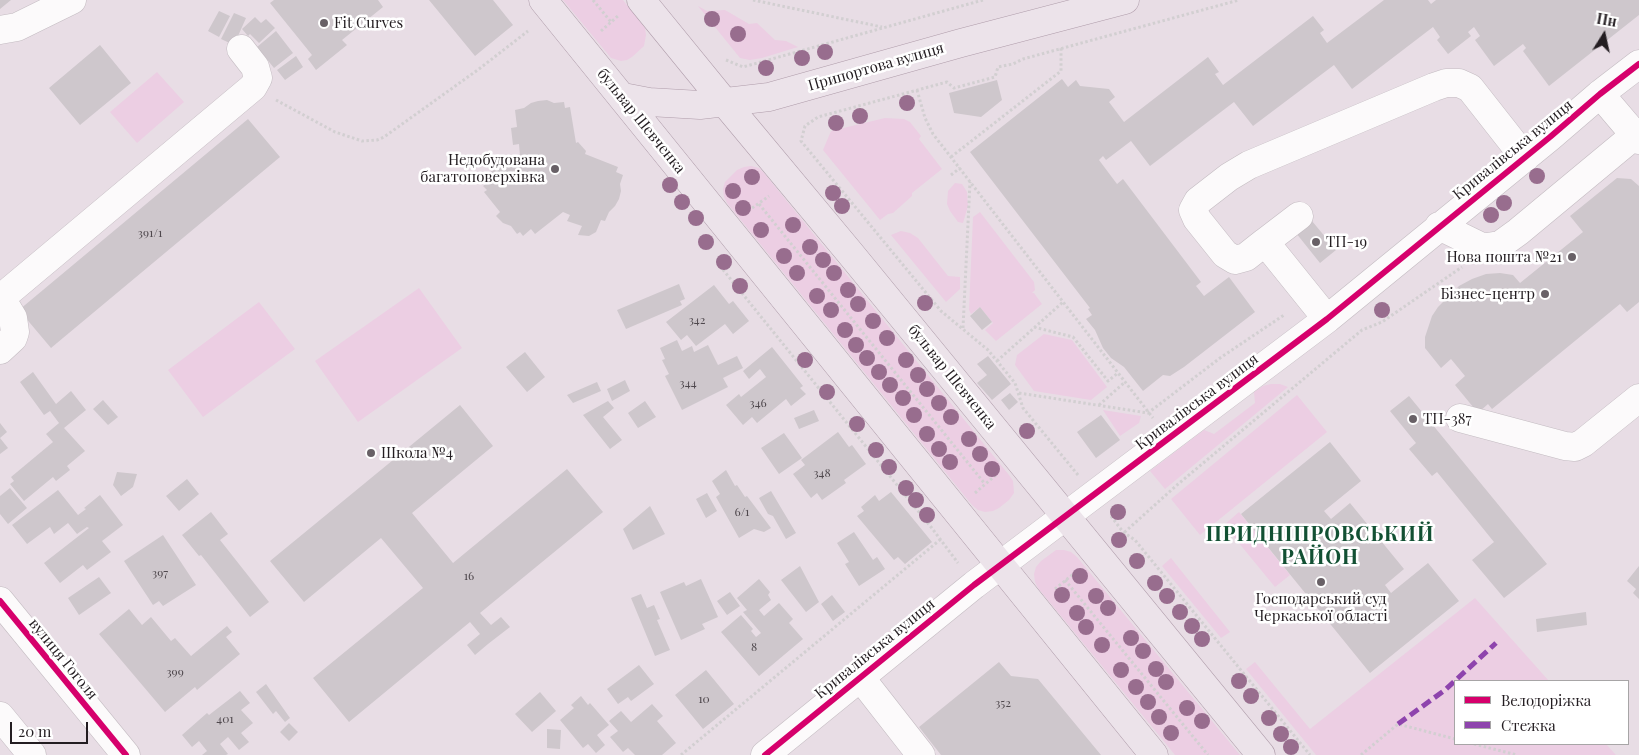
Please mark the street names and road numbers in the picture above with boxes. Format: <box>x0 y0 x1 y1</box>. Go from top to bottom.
street label: Припортова вулиця <box>806 39 946 95</box>
street label: бульвар Шевченка <box>593 65 689 177</box>
street label: Кривалівська вулиця <box>1449 96 1577 204</box>
street label: бульвар Шевченка <box>904 321 1000 433</box>
street label: Кривалівська вулиця <box>1132 350 1262 454</box>
street label: Кривалівська вулиця <box>811 595 939 703</box>
street label: вулиця Гоголя <box>25 615 101 703</box>

